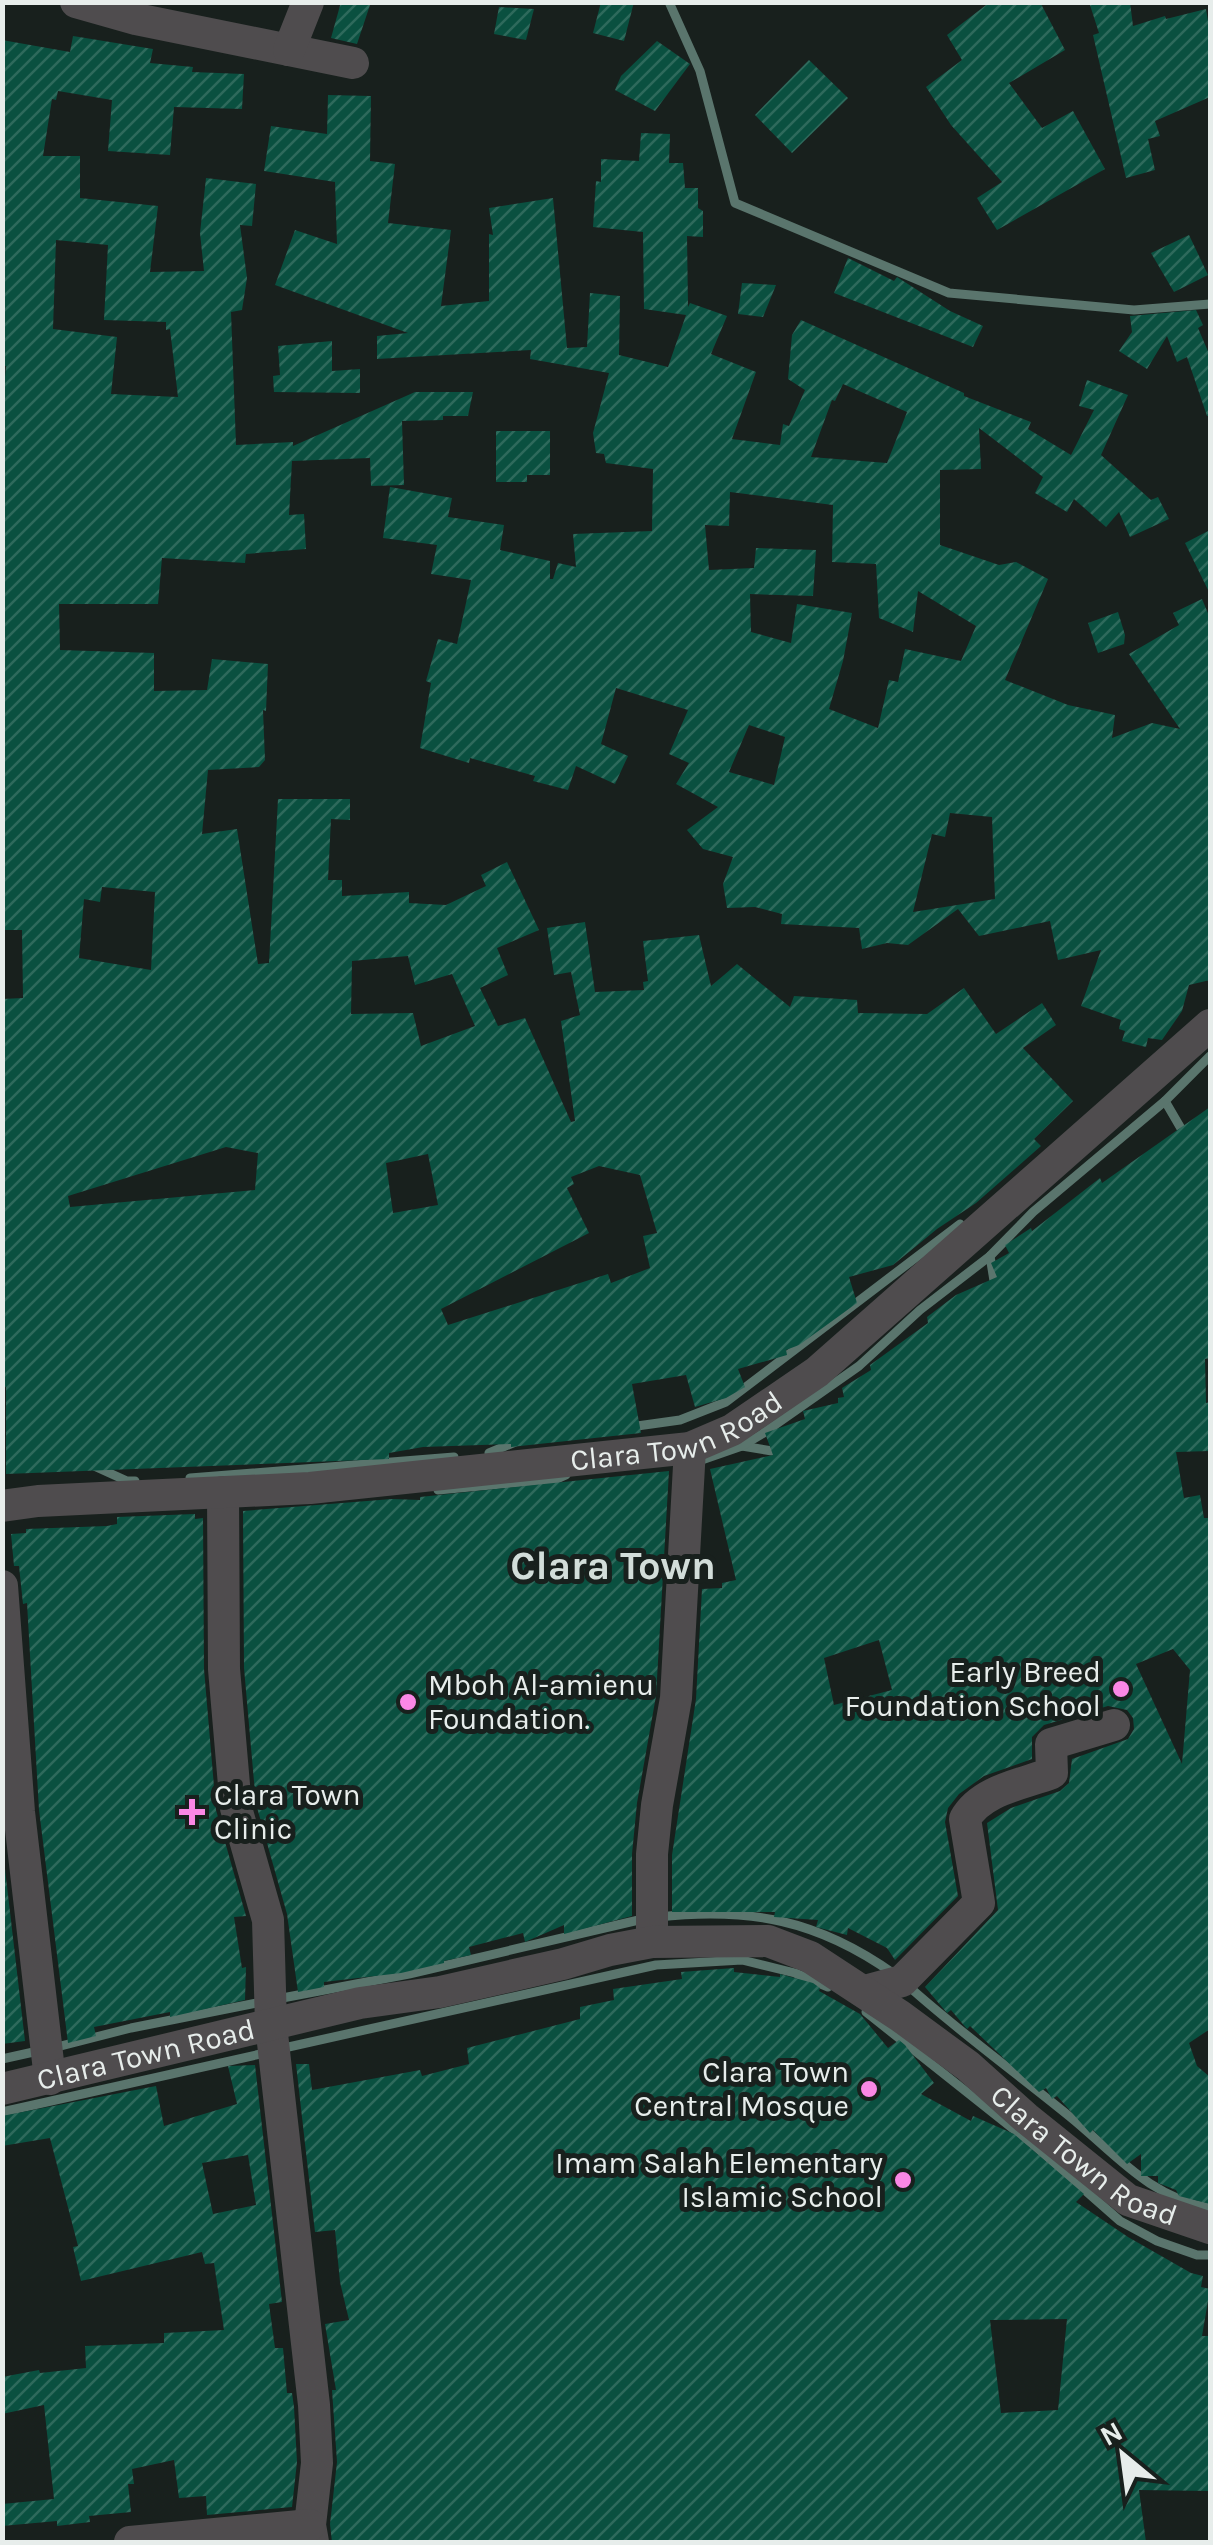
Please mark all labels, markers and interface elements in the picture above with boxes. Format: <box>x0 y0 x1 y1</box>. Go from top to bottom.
street label: Clara Town Road <box>569 1383 789 1478</box>
district label: Clara Town <box>510 1542 716 1589</box>
place label: Early Breed Foundation School <box>844 1654 1101 1724</box>
place label: Mboh Al-amienu Foundation. <box>428 1667 654 1737</box>
marker: Early Breed Foundation School <box>1110 1678 1132 1700</box>
marker: Mboh Al-amienu Foundation. <box>397 1691 419 1713</box>
place label: Clara Town Clinic <box>214 1777 361 1847</box>
marker: Clara Town Clinic <box>179 1799 205 1825</box>
street label: Clara Town Road <box>33 2011 259 2098</box>
place label: Clara Town Central Mosque <box>634 2054 849 2124</box>
street label: Clara Town Road <box>983 2077 1182 2233</box>
marker: Clara Town Central Mosque <box>858 2078 880 2100</box>
place label: Imam Salah Elementary Islamic School <box>555 2145 883 2215</box>
marker: Imam Salah Elementary Islamic School <box>892 2169 914 2191</box>
north arrow <box>1073 2405 1173 2505</box>
text: N <box>1094 2414 1128 2453</box>

